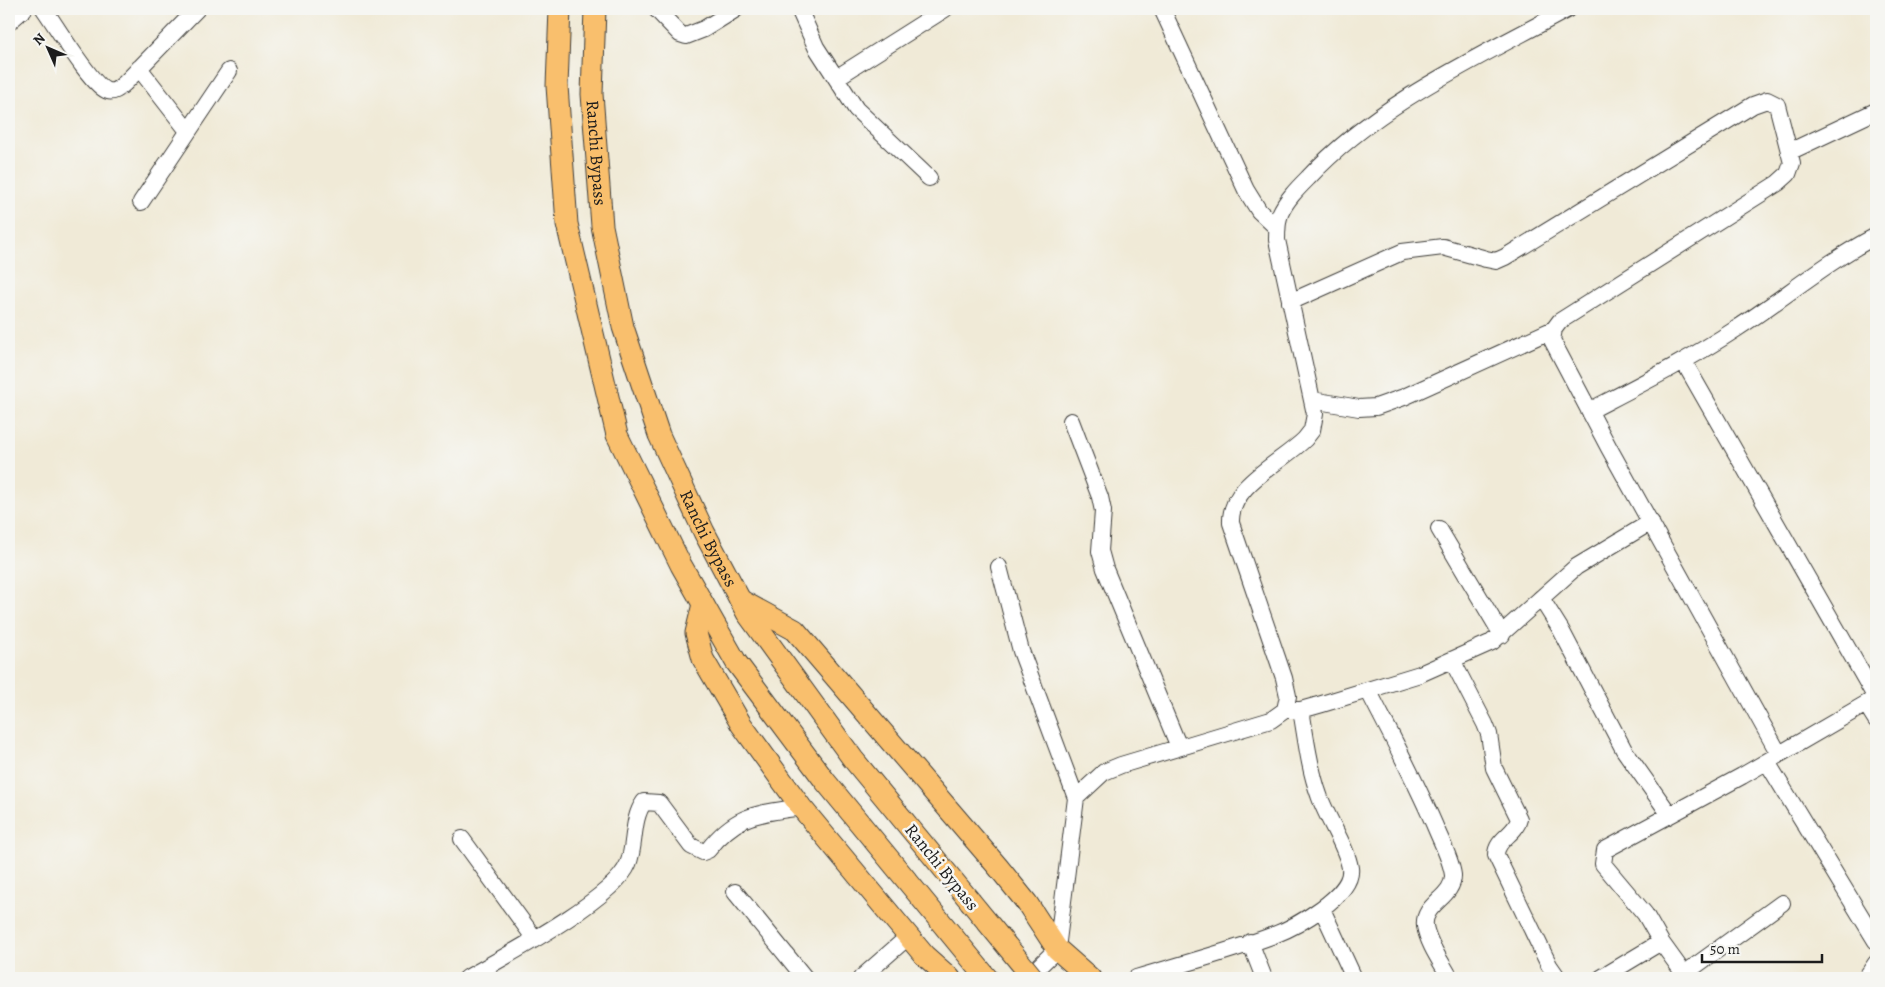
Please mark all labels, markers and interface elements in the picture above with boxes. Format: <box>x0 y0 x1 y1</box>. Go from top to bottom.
north arrow <box>22 22 72 72</box>
text: N <box>29 29 49 49</box>
street label: Ranchi Bypass <box>580 99 612 206</box>
street label: Ranchi Bypass <box>674 486 743 591</box>
street label: Ranchi Bypass <box>899 818 985 916</box>
scale bar <box>1702 932 1822 964</box>
text: 50 m <box>1710 939 1740 959</box>

